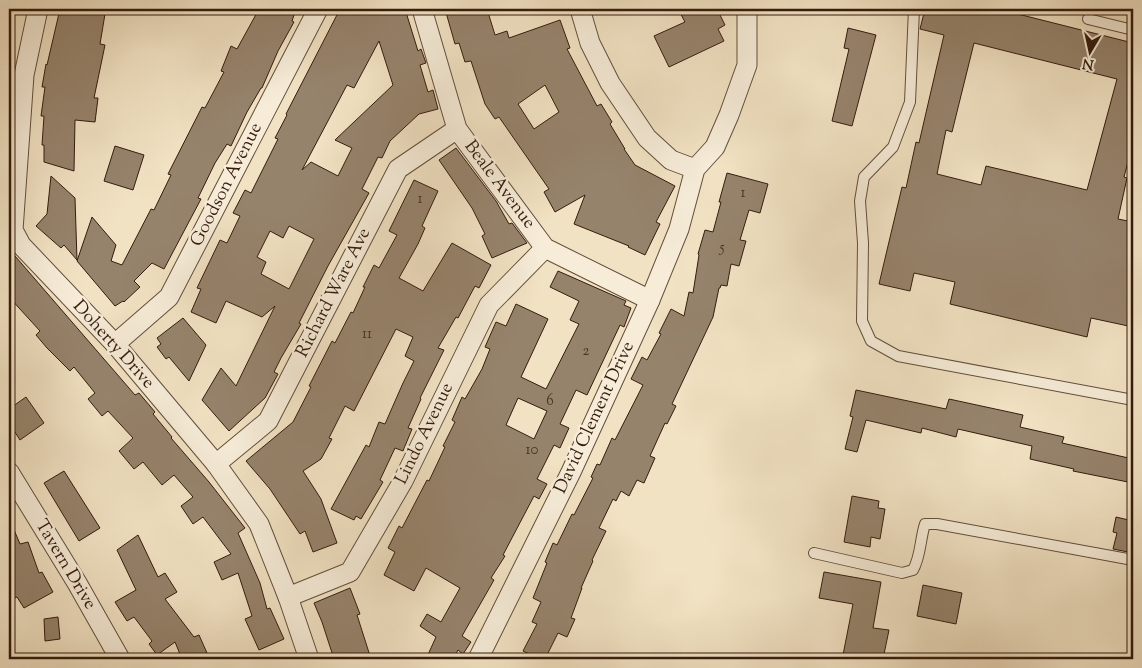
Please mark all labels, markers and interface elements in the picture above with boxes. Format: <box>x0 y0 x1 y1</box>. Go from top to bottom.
north arrow <box>1064 28 1114 78</box>
text: N <box>1081 52 1095 74</box>
street label: Goodson Avenue <box>185 118 269 252</box>
street label: Beale Avenue <box>457 135 541 235</box>
house number: 1 <box>740 183 746 204</box>
house number: 1 <box>417 189 423 210</box>
street label: Richard Ware Ave <box>290 224 378 362</box>
house number: 5 <box>718 238 725 259</box>
street label: Doherty Drive <box>66 295 160 395</box>
house number: 11 <box>362 324 372 345</box>
street label: David Clement Drive <box>548 338 642 498</box>
house number: 2 <box>582 341 590 362</box>
street label: Lindo Avenue <box>389 379 461 489</box>
house number: 6 <box>546 391 554 412</box>
house number: 10 <box>526 440 539 461</box>
street label: Tavern Drive <box>28 515 102 615</box>

